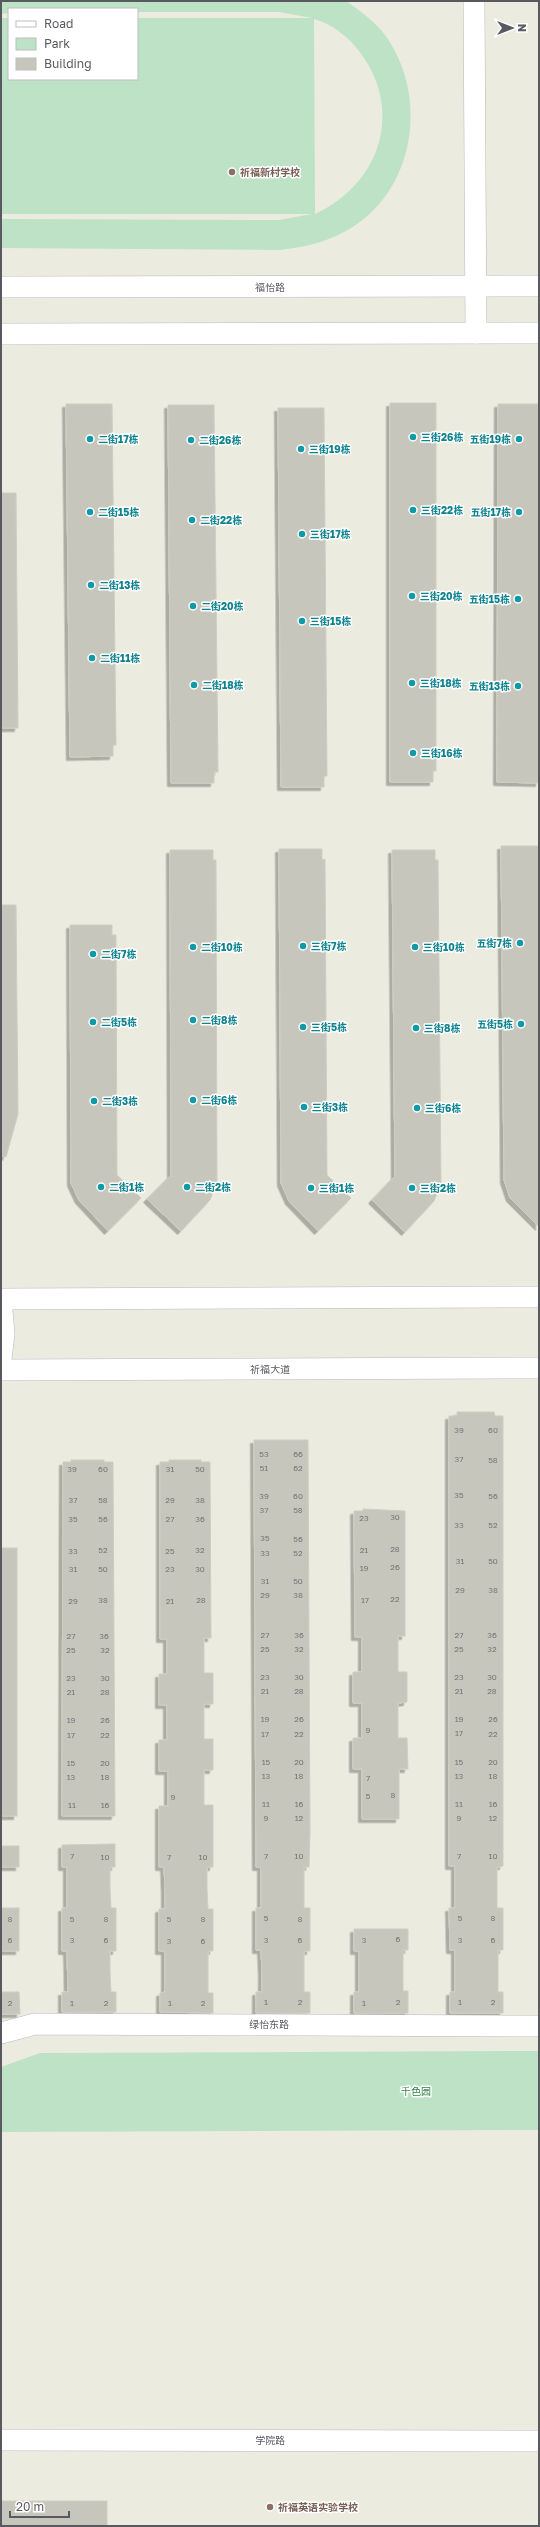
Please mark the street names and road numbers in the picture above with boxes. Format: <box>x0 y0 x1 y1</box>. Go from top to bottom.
street label: 福怡路 <box>255 281 285 293</box>
street label: 祈福大道 <box>250 1363 290 1375</box>
street label: 绿怡东路 <box>249 2018 289 2030</box>
street label: 学院路 <box>255 2434 285 2446</box>

